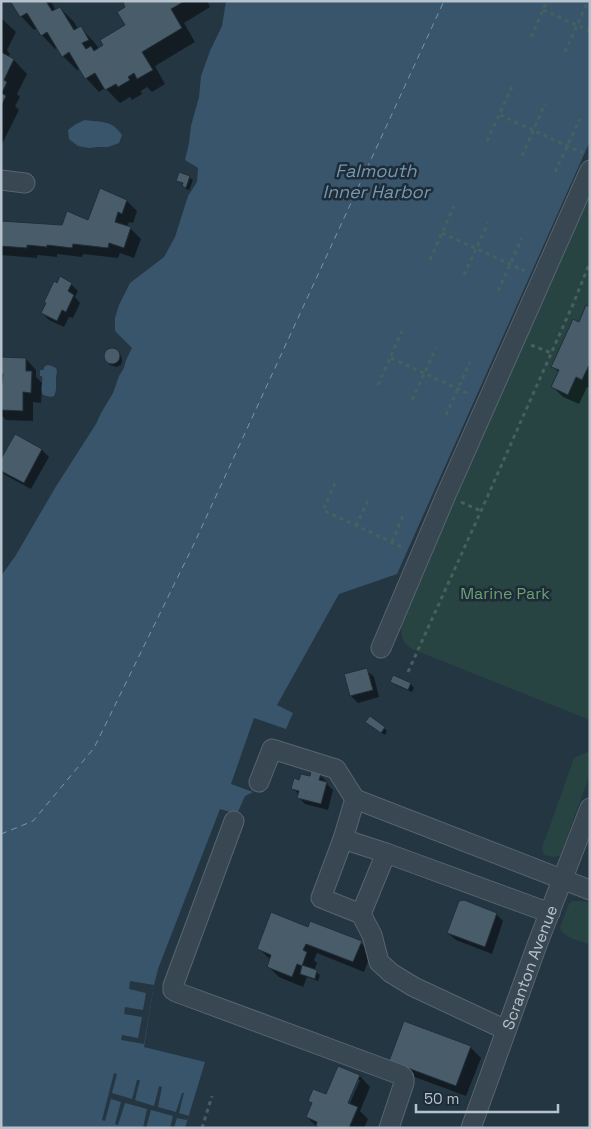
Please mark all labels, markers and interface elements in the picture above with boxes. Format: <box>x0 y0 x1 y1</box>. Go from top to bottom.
water label: Falmouth Inner Harbor <box>323 159 432 203</box>
park label: Marine Park <box>460 583 550 604</box>
street label: Scranton Avenue <box>497 902 562 1033</box>
scale bar <box>416 1082 558 1114</box>
text: 50 m <box>424 1089 459 1108</box>

